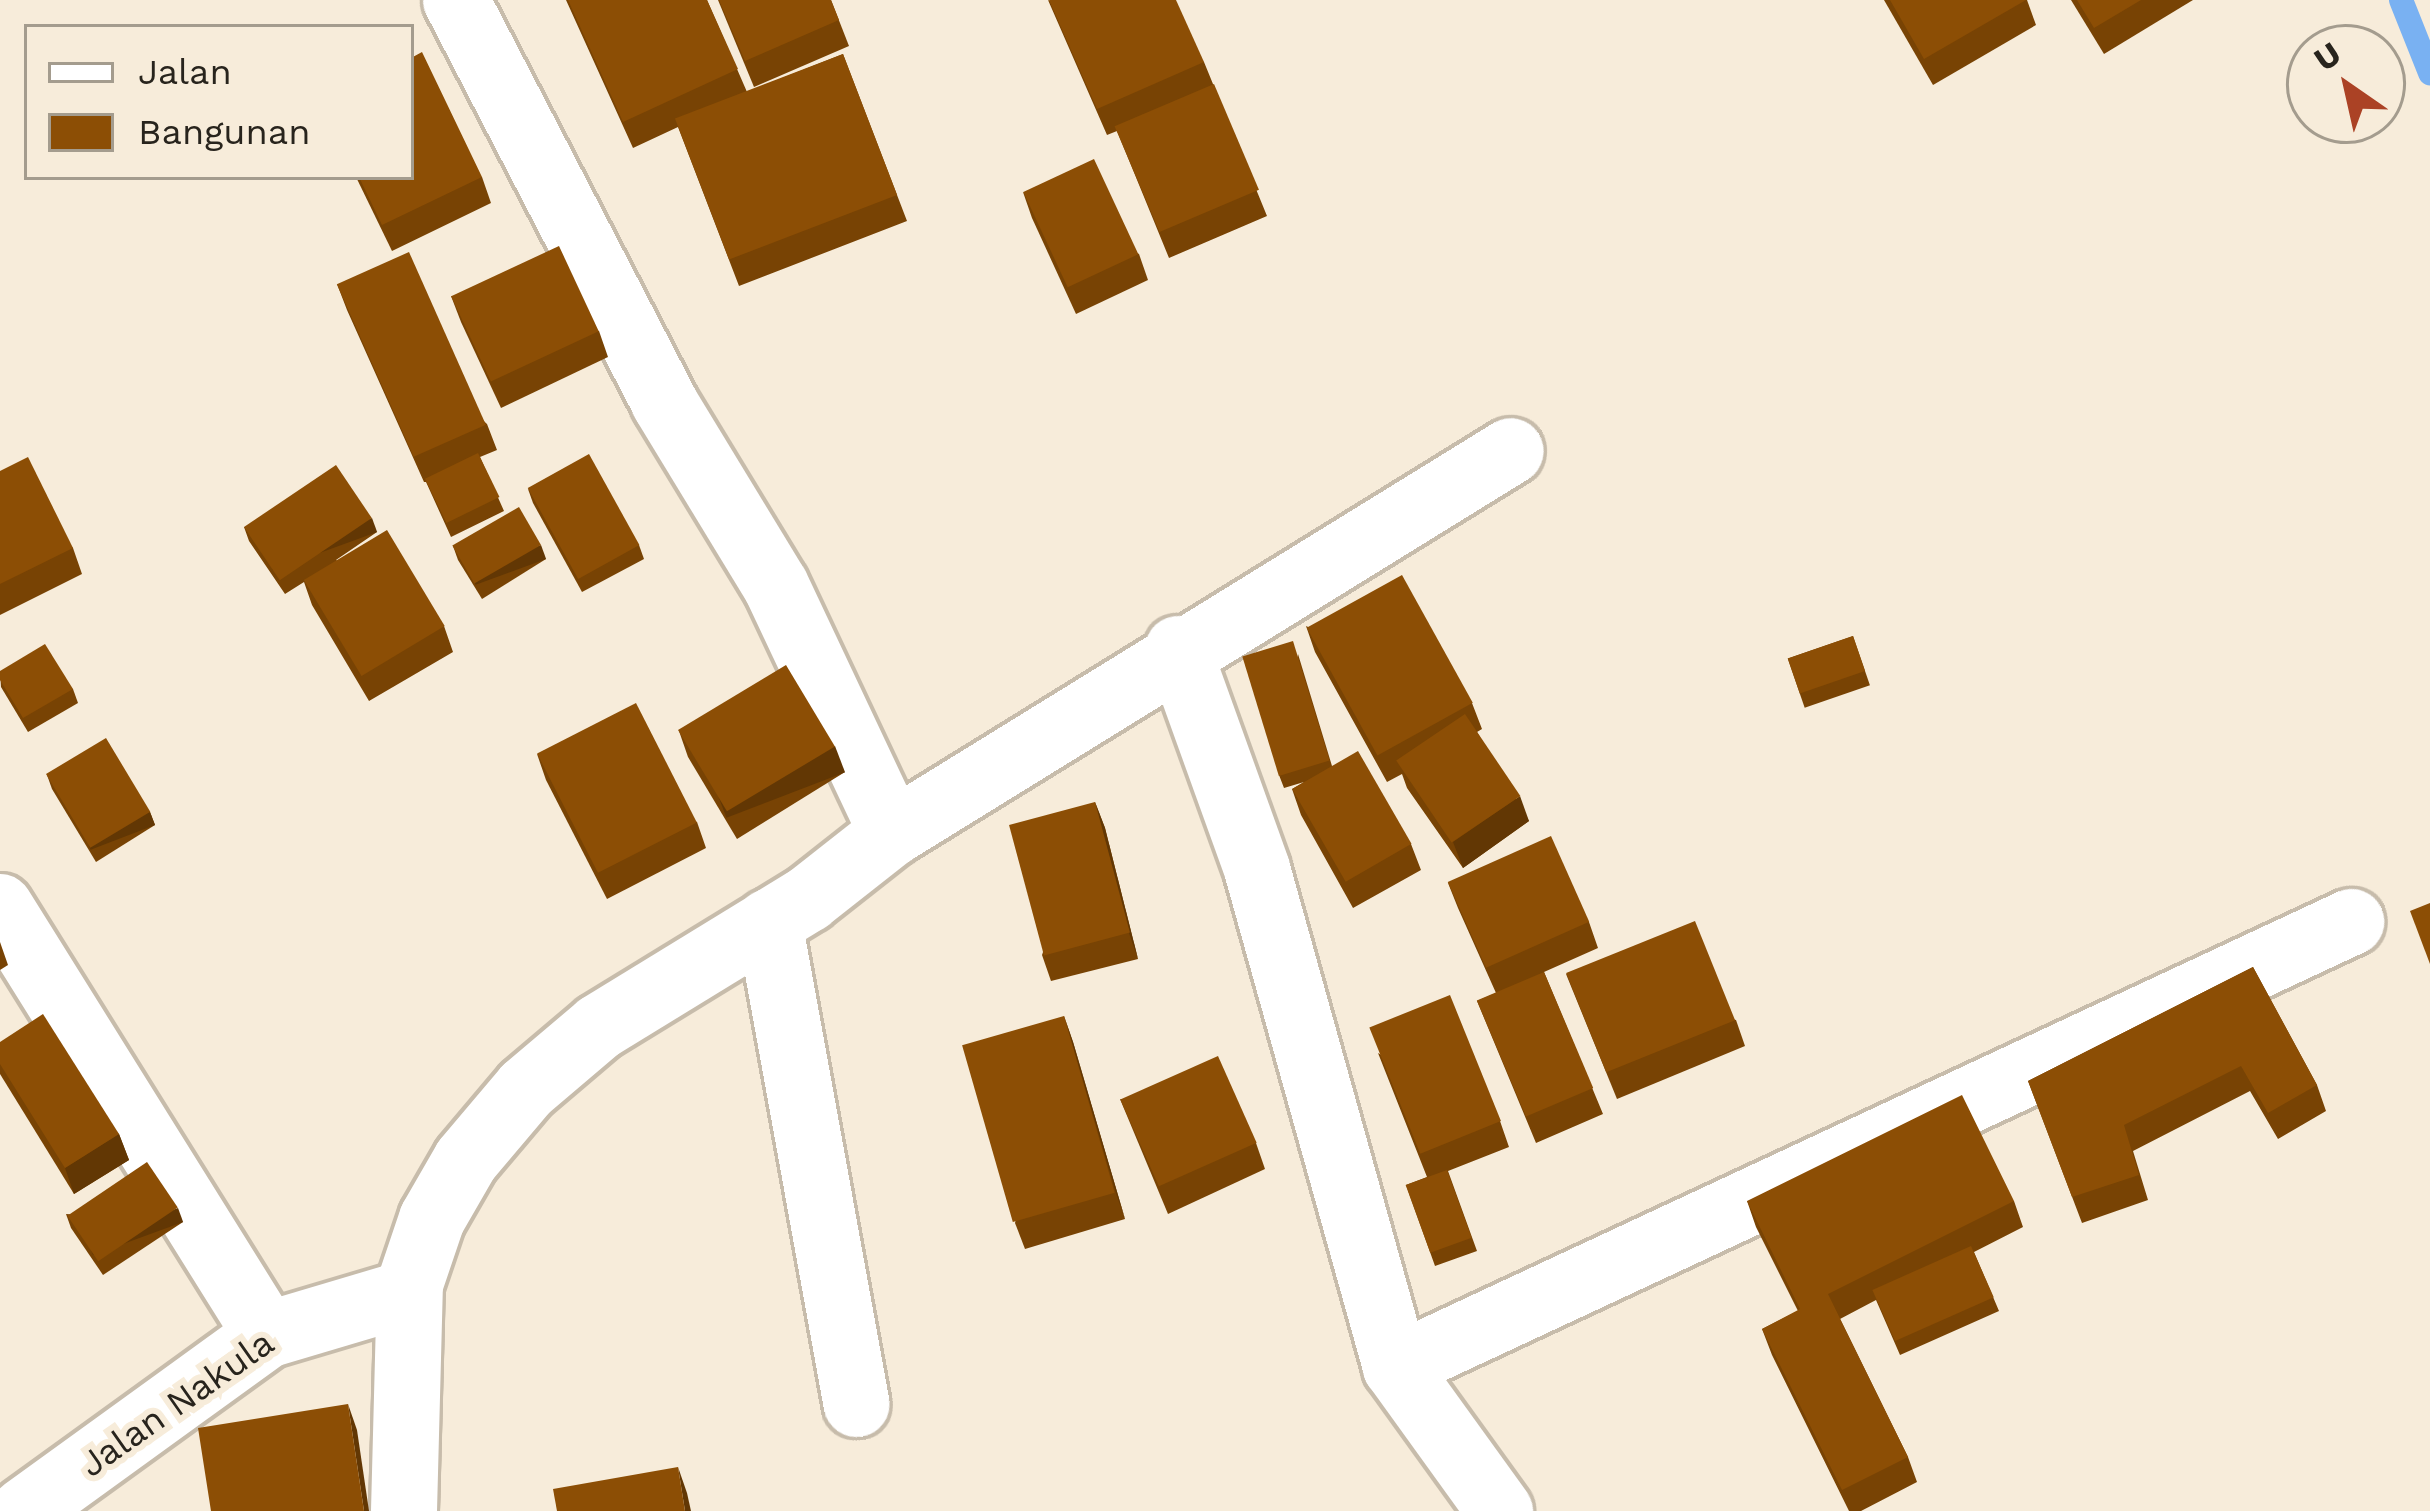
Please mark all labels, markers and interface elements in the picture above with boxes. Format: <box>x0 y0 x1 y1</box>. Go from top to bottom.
legend <box>24 24 414 180</box>
north arrow <box>2286 24 2406 144</box>
text: U <box>2307 34 2348 79</box>
text: Jalan <box>138 51 232 93</box>
text: Bangunan <box>138 111 310 153</box>
street label: Jalan Nakula <box>72 1321 282 1487</box>

